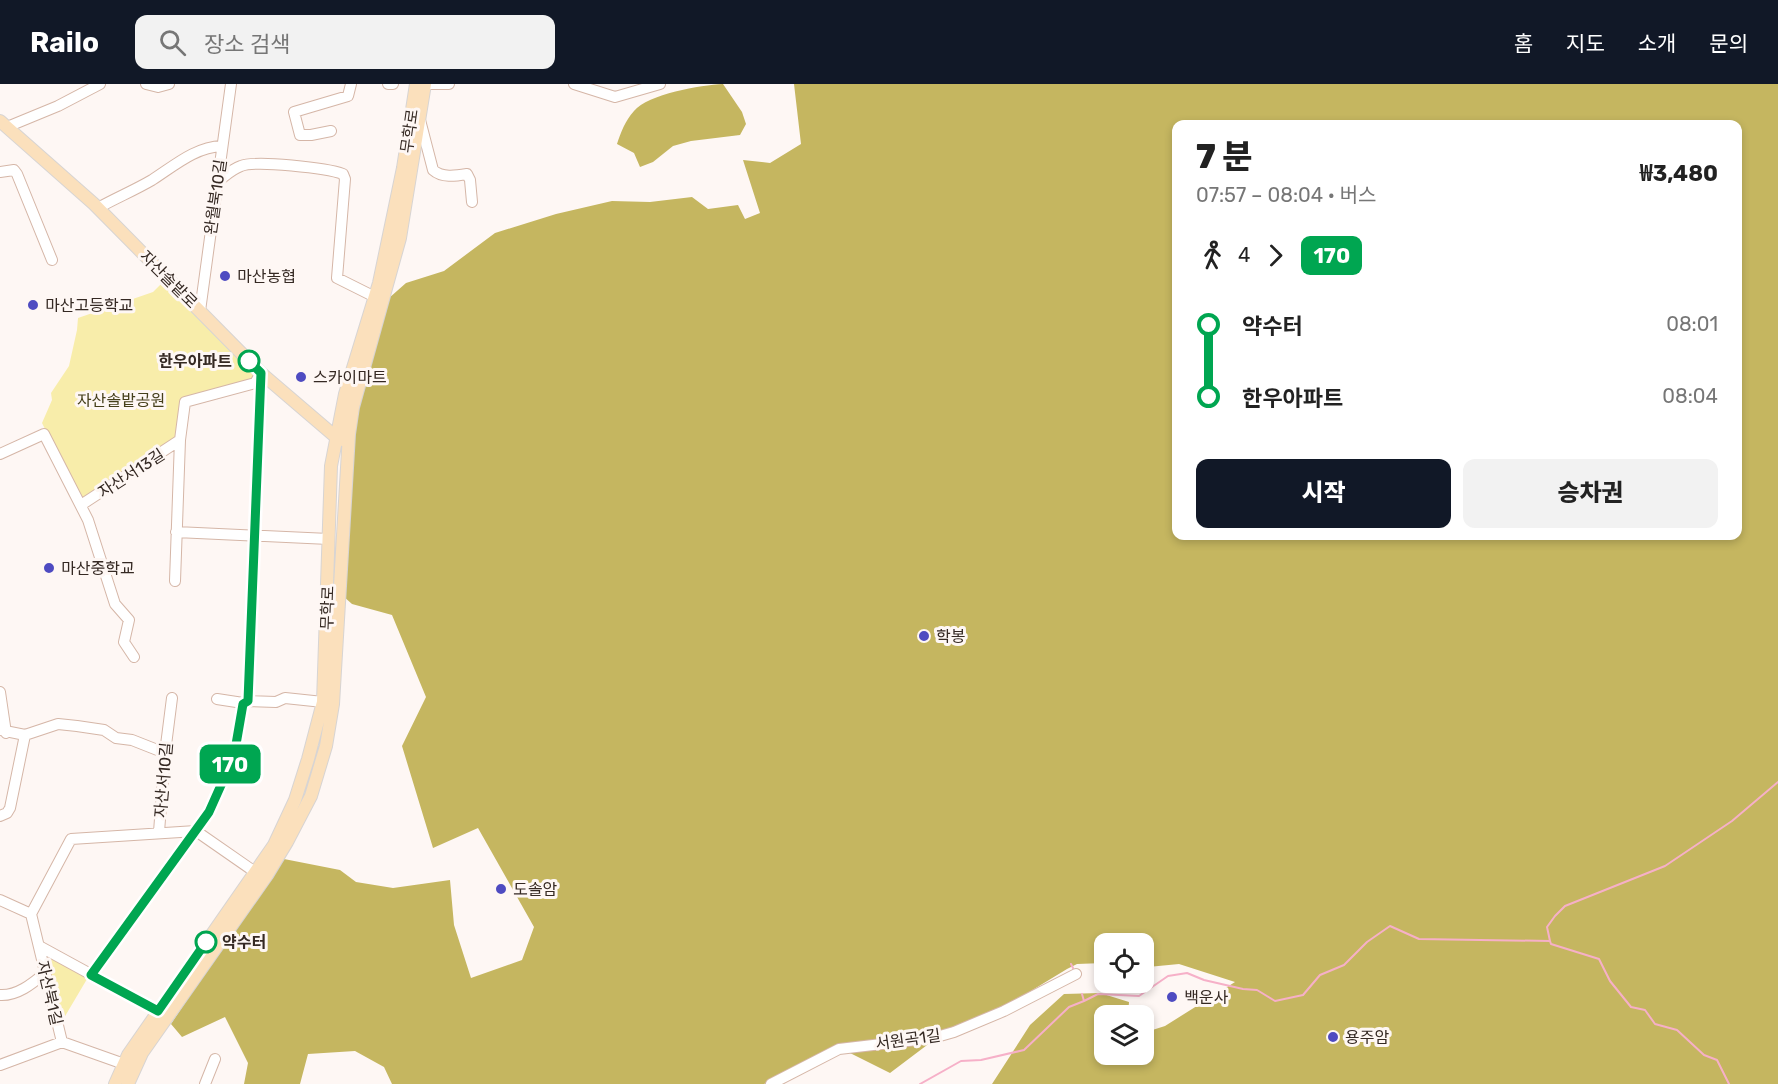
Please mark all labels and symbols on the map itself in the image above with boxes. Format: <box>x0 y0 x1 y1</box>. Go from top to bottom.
street label: 무학로 <box>397 108 422 154</box>
street label: 완월북10길 <box>201 158 230 236</box>
street label: 자산솔밭로 <box>136 247 202 312</box>
place label: 마산농협 <box>237 267 296 286</box>
marker: 마산농협 <box>218 269 232 283</box>
place label: 마산고등학교 <box>45 296 133 315</box>
marker: 마산고등학교 <box>26 298 40 312</box>
marker: 한우아파트 <box>238 350 260 372</box>
place label: 한우아파트 <box>158 352 232 371</box>
place label: 스카이마트 <box>313 368 387 387</box>
marker: 스카이마트 <box>294 370 308 384</box>
park label: 자산솔밭공원 <box>77 391 165 410</box>
street label: 자산서13길 <box>94 445 168 502</box>
place label: 마산중학교 <box>61 559 135 578</box>
marker: 마산중학교 <box>42 561 56 575</box>
street label: 무학로 <box>317 585 338 630</box>
place label: 학봉 <box>936 627 965 646</box>
marker: 학봉 <box>917 629 931 643</box>
street label: 자산서10길 <box>151 741 176 819</box>
line badge: 170 <box>196 744 264 784</box>
place label: 도솔암 <box>513 880 557 899</box>
marker: 도솔암 <box>494 882 508 896</box>
marker: 약수터 <box>195 931 217 953</box>
place label: 약수터 <box>222 933 266 952</box>
street label: 자산북1길 <box>33 959 66 1027</box>
place label: 백운사 <box>1184 988 1228 1007</box>
marker: 백운사 <box>1165 990 1179 1004</box>
street label: 서원곡1길 <box>874 1026 942 1053</box>
place label: 용주암 <box>1345 1028 1389 1047</box>
marker: 용주암 <box>1326 1030 1340 1044</box>

